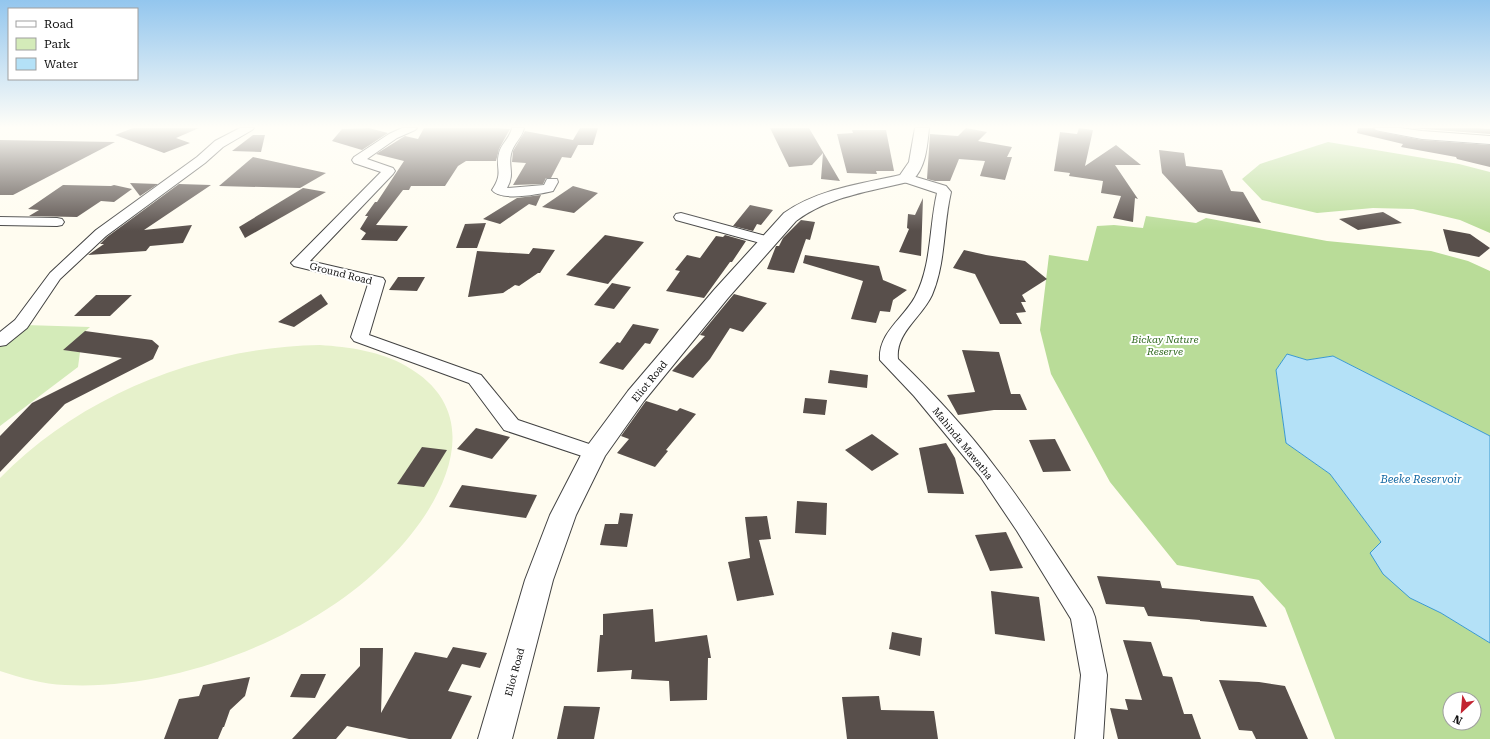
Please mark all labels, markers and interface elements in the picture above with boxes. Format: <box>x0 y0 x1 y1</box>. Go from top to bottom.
legend <box>8 8 138 80</box>
text: Road <box>44 17 74 31</box>
text: Park <box>44 37 71 51</box>
text: Water <box>44 57 78 71</box>
street label: Ground Road <box>308 260 374 287</box>
park label: Bickay Nature Reserve <box>1131 334 1199 357</box>
street label: Eliot Road <box>629 358 670 404</box>
street label: Mahinda Mawatha <box>930 405 995 482</box>
water label: Beeke Reservoir <box>1379 473 1462 486</box>
street label: Eliot Road <box>503 646 526 698</box>
north arrow <box>1442 691 1482 731</box>
text: N <box>1451 712 1464 727</box>

